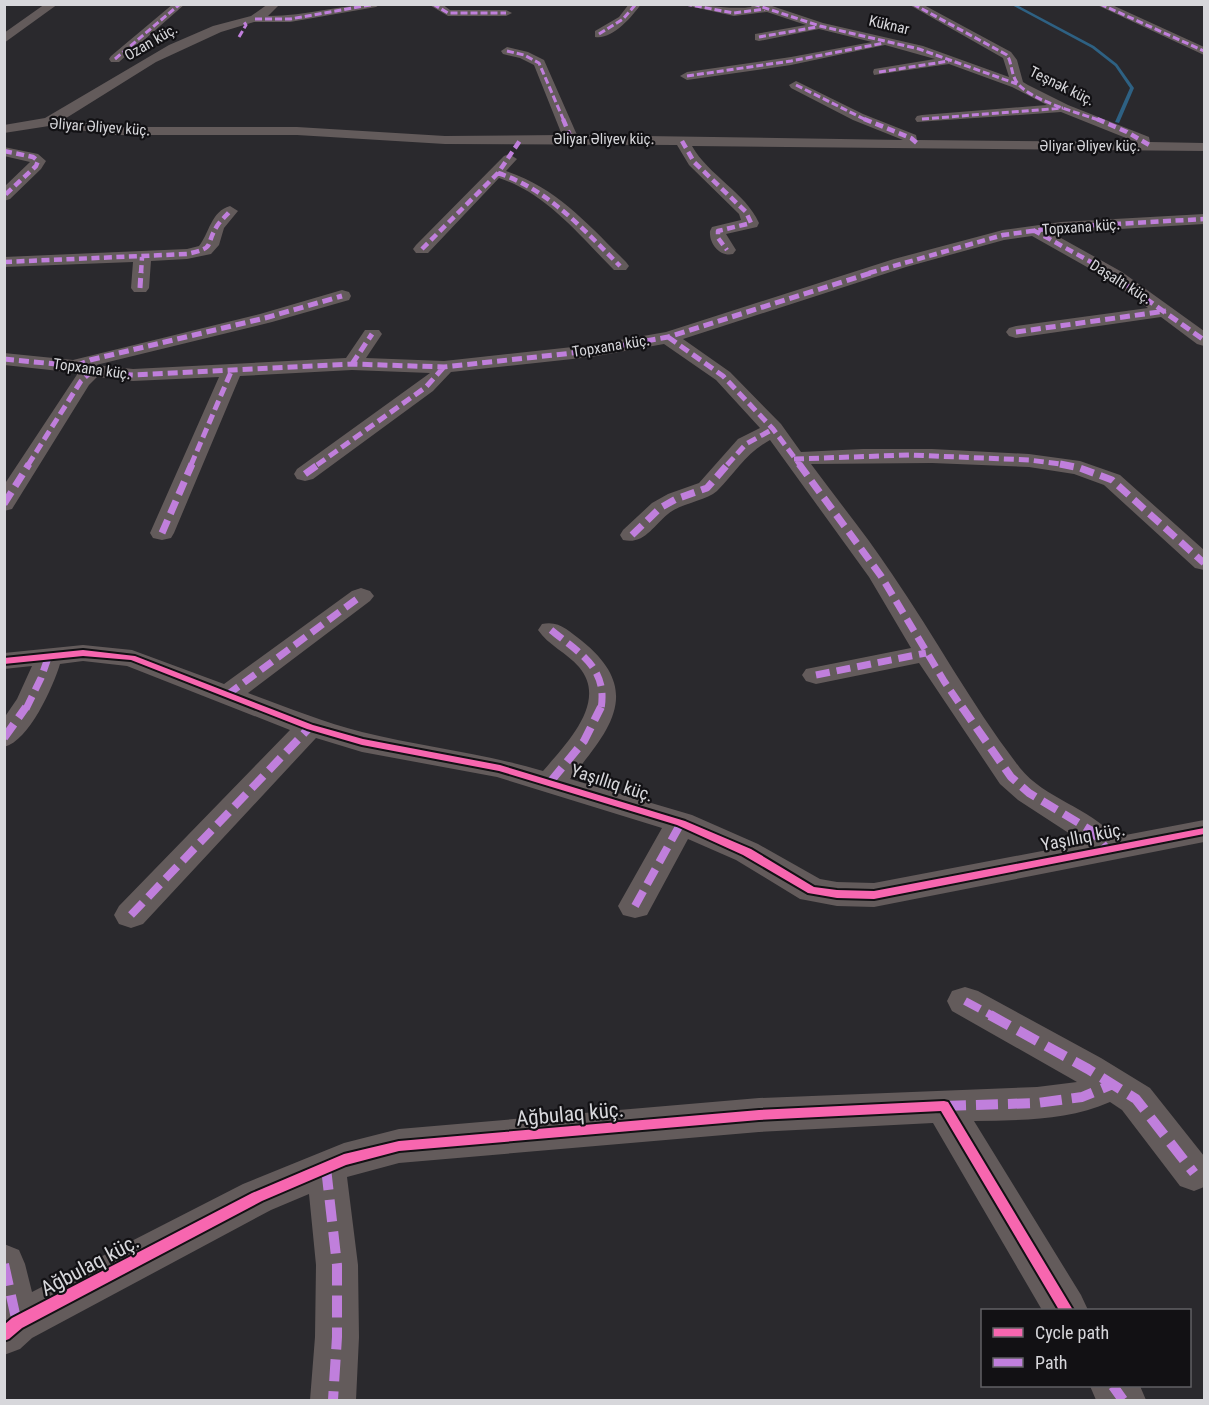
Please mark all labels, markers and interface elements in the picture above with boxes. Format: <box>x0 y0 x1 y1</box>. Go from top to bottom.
street label: Küknar <box>867 12 911 38</box>
street label: Ozan küç. <box>121 20 181 64</box>
street label: Teşnək küç. <box>1026 62 1098 110</box>
street label: Əliyar Əliyev küç. <box>49 115 151 139</box>
street label: Əliyar Əliyev küç. <box>554 130 654 148</box>
street label: Əliyar Əliyev küç. <box>1040 137 1140 155</box>
street label: Topxana küç. <box>1041 215 1121 239</box>
street label: Daşaltı küç. <box>1087 256 1155 308</box>
street label: Topxana küç. <box>571 331 651 361</box>
street label: Topxana küç. <box>52 355 132 383</box>
street label: Yaşıllıq küç. <box>568 759 656 806</box>
street label: Yaşıllıq küç. <box>1039 818 1127 855</box>
street label: Ağbulaq küç. <box>515 1097 625 1131</box>
street label: Ağbulaq küç. <box>37 1229 143 1301</box>
legend <box>981 1309 1191 1387</box>
text: Cycle path <box>1035 1322 1109 1343</box>
text: Path <box>1035 1352 1068 1373</box>

